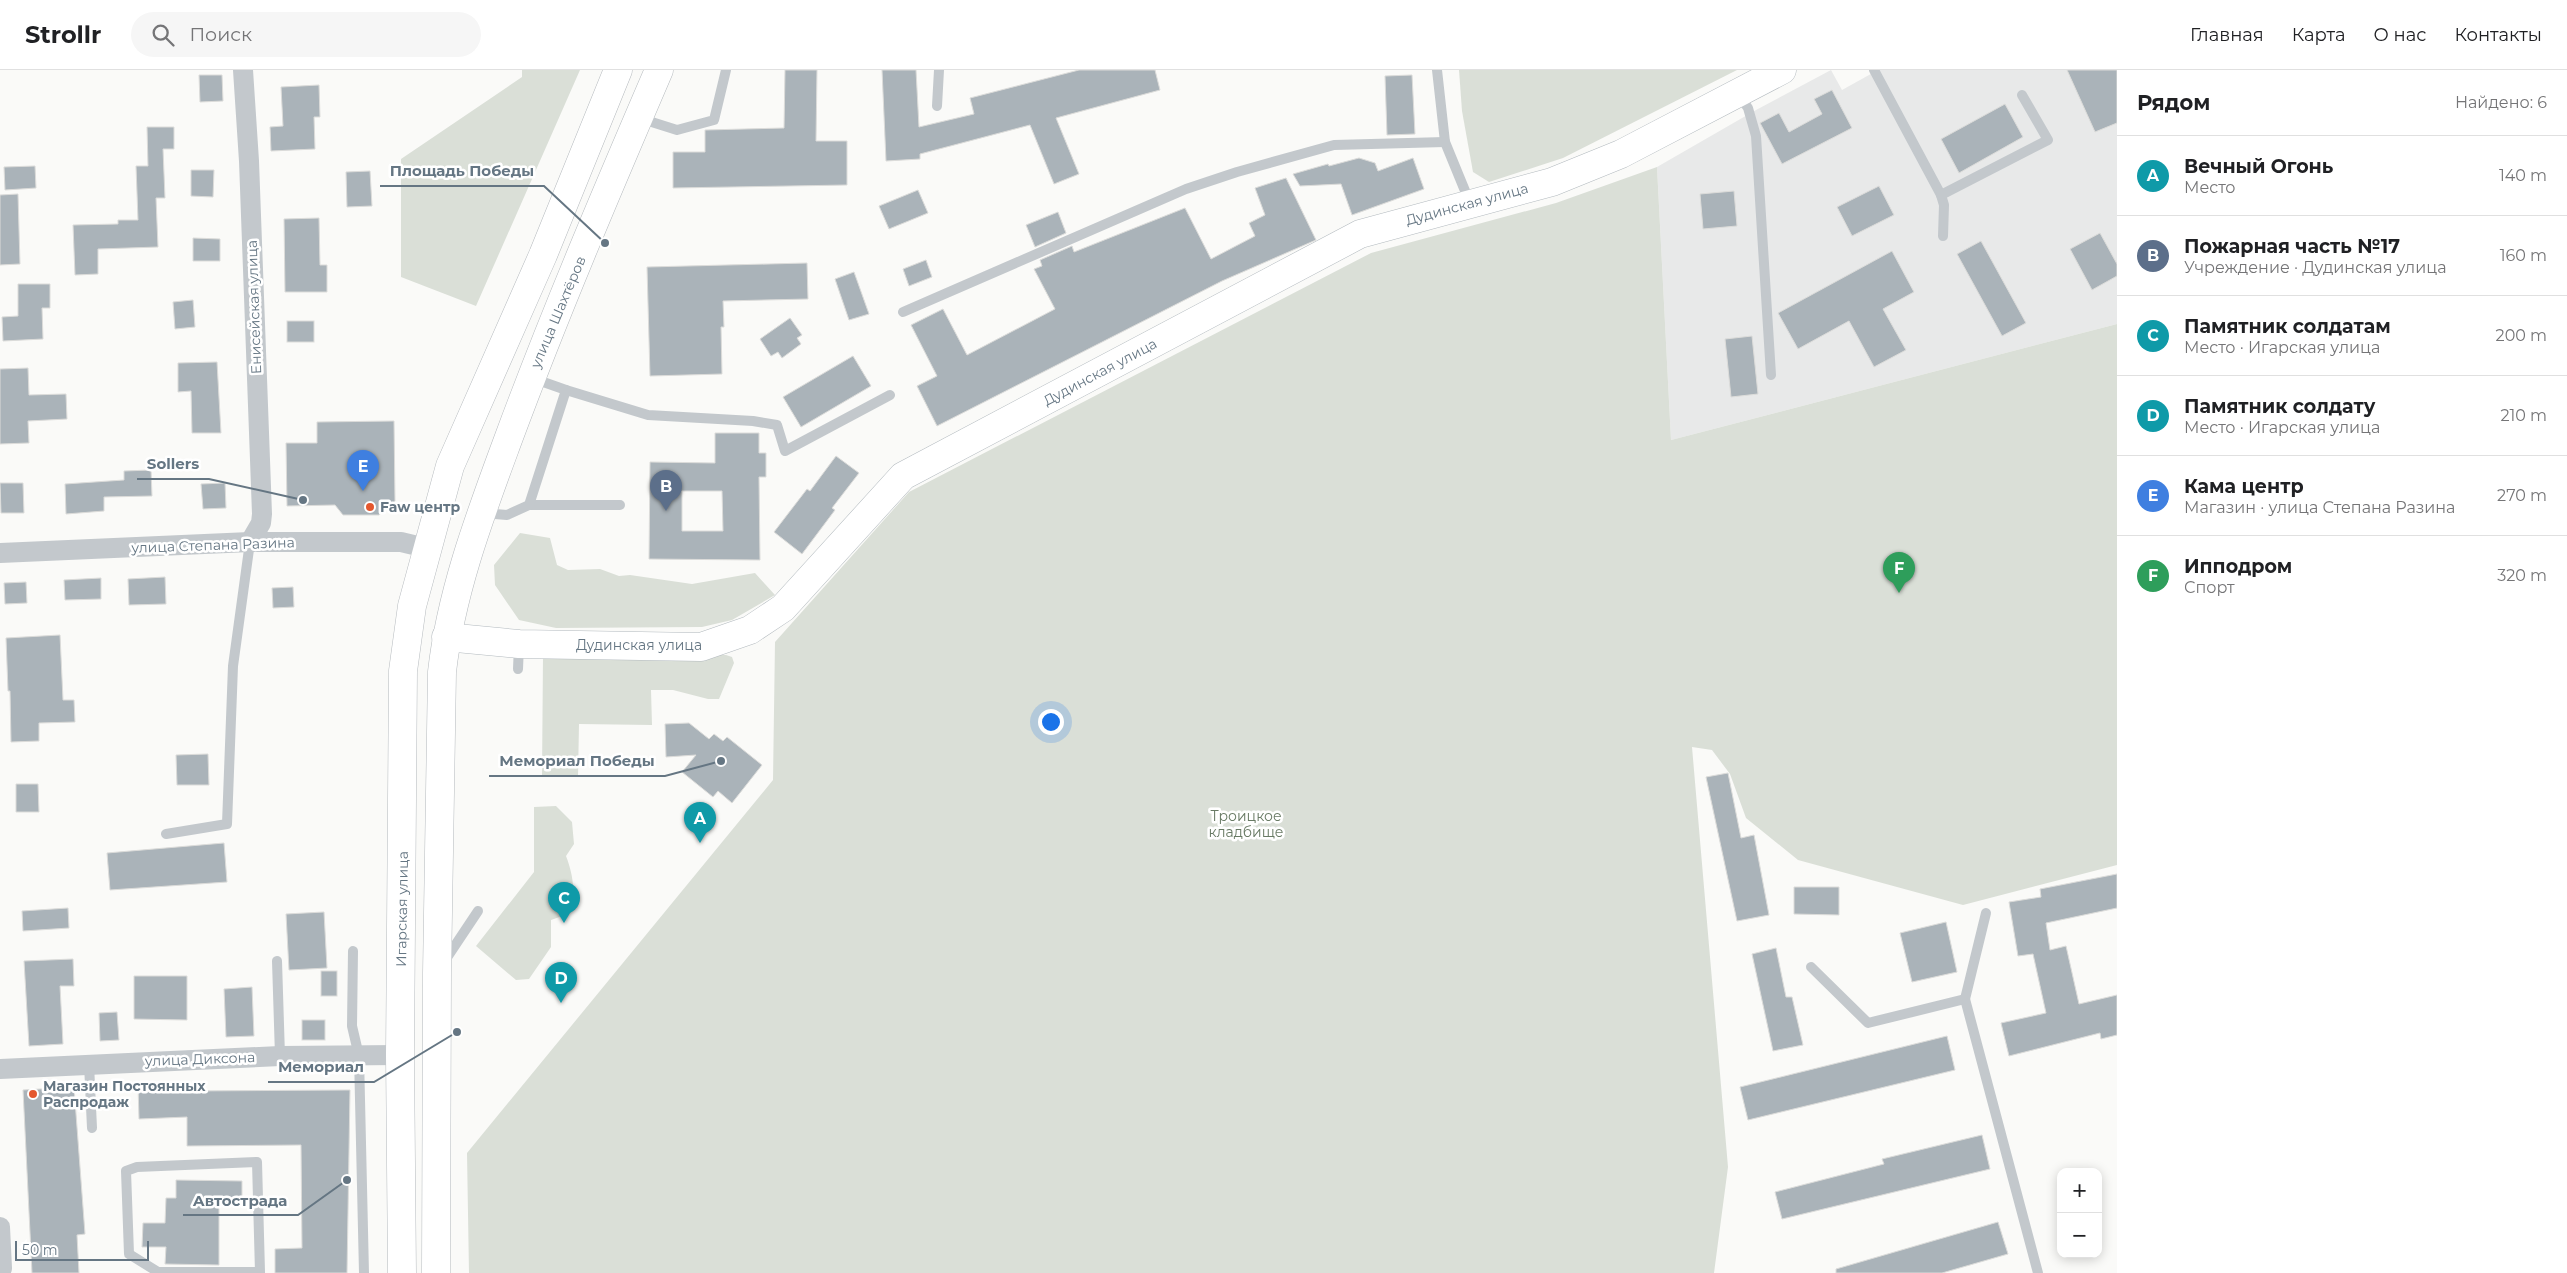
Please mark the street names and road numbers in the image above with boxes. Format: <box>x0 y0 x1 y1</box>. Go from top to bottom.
street label: Дудинская улица <box>1404 179 1530 229</box>
street label: Енисейская улица <box>243 240 265 374</box>
street label: улица Шахтёров <box>526 253 590 372</box>
street label: Дудинская улица <box>1040 334 1160 410</box>
street label: улица Степана Разина <box>130 533 295 557</box>
street label: Дудинская улица <box>576 636 702 654</box>
street label: Игарская улица <box>392 851 412 967</box>
street label: улица Диксона <box>144 1048 255 1070</box>

